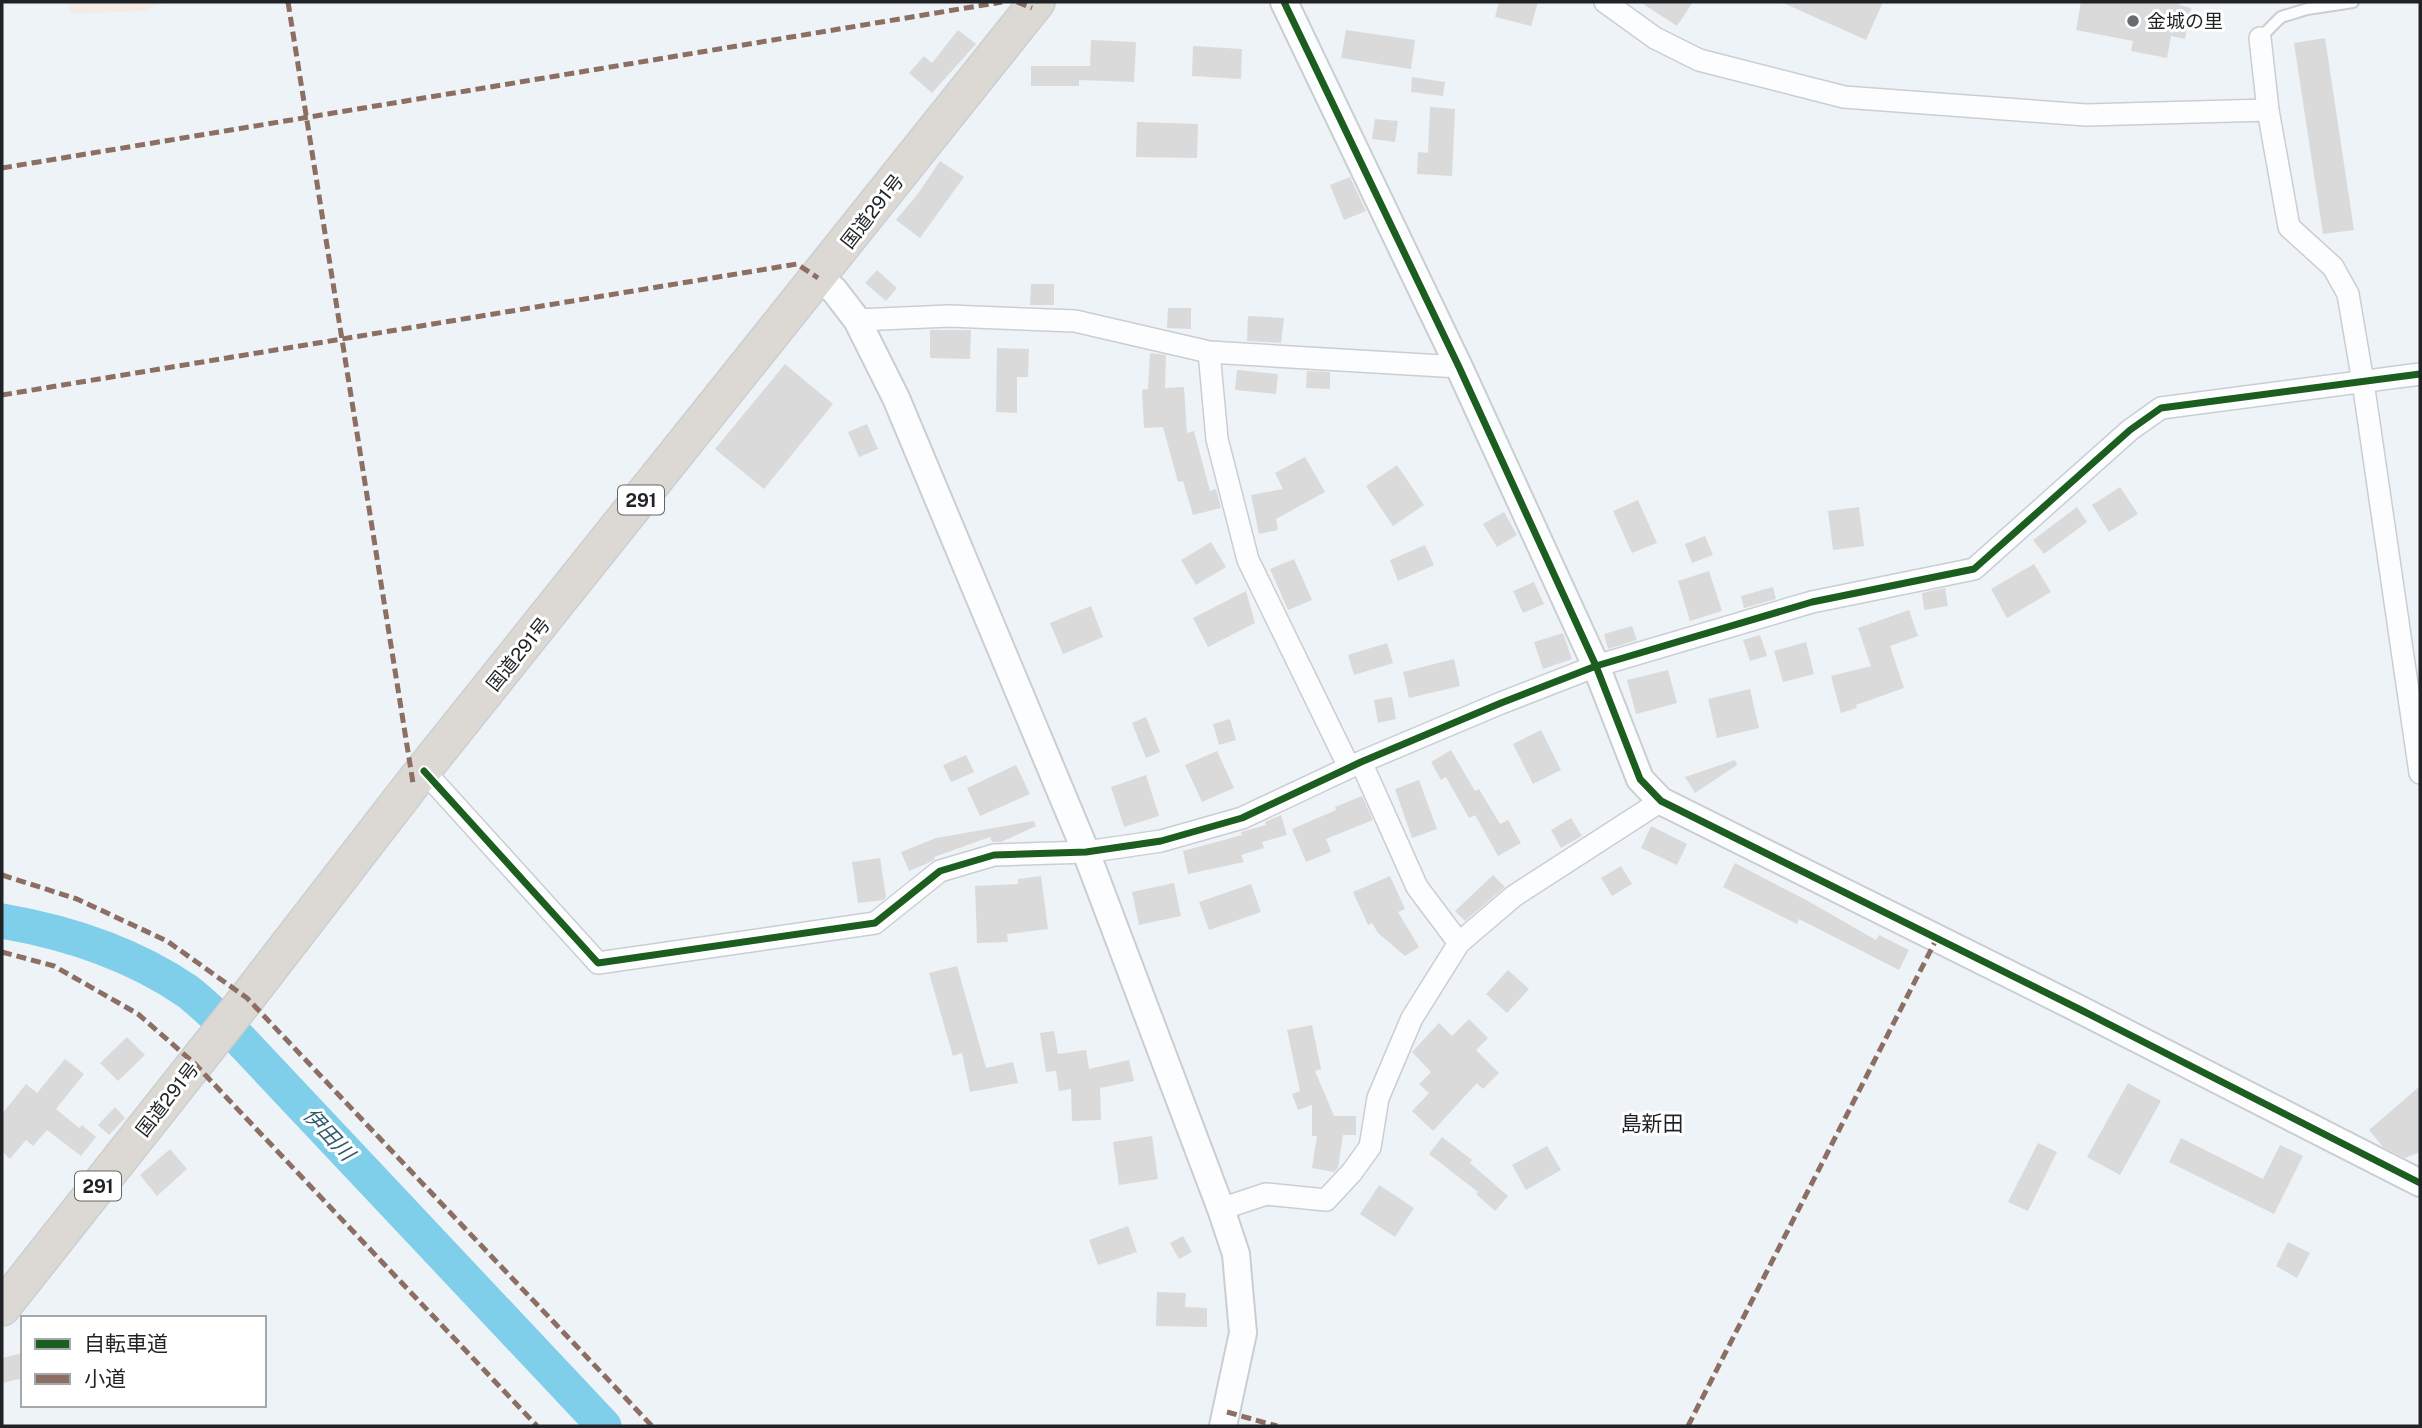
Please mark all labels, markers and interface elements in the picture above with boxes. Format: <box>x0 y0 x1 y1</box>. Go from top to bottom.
place label: 金城の里 <box>2147 10 2223 32</box>
marker: 金城の里 <box>2125 13 2141 29</box>
street label: 国道291号 <box>836 170 908 252</box>
road number: 291 <box>618 486 664 514</box>
street label: 国道291号 <box>482 613 554 695</box>
street label: 国道291号 <box>131 1058 203 1140</box>
water label: 伊田川 <box>298 1102 361 1167</box>
district label: 島新田 <box>1621 1111 1684 1136</box>
road number: 291 <box>75 1171 121 1200</box>
legend <box>21 1316 266 1407</box>
text: 自転車道 <box>84 1331 168 1356</box>
text: 小道 <box>84 1366 126 1391</box>

